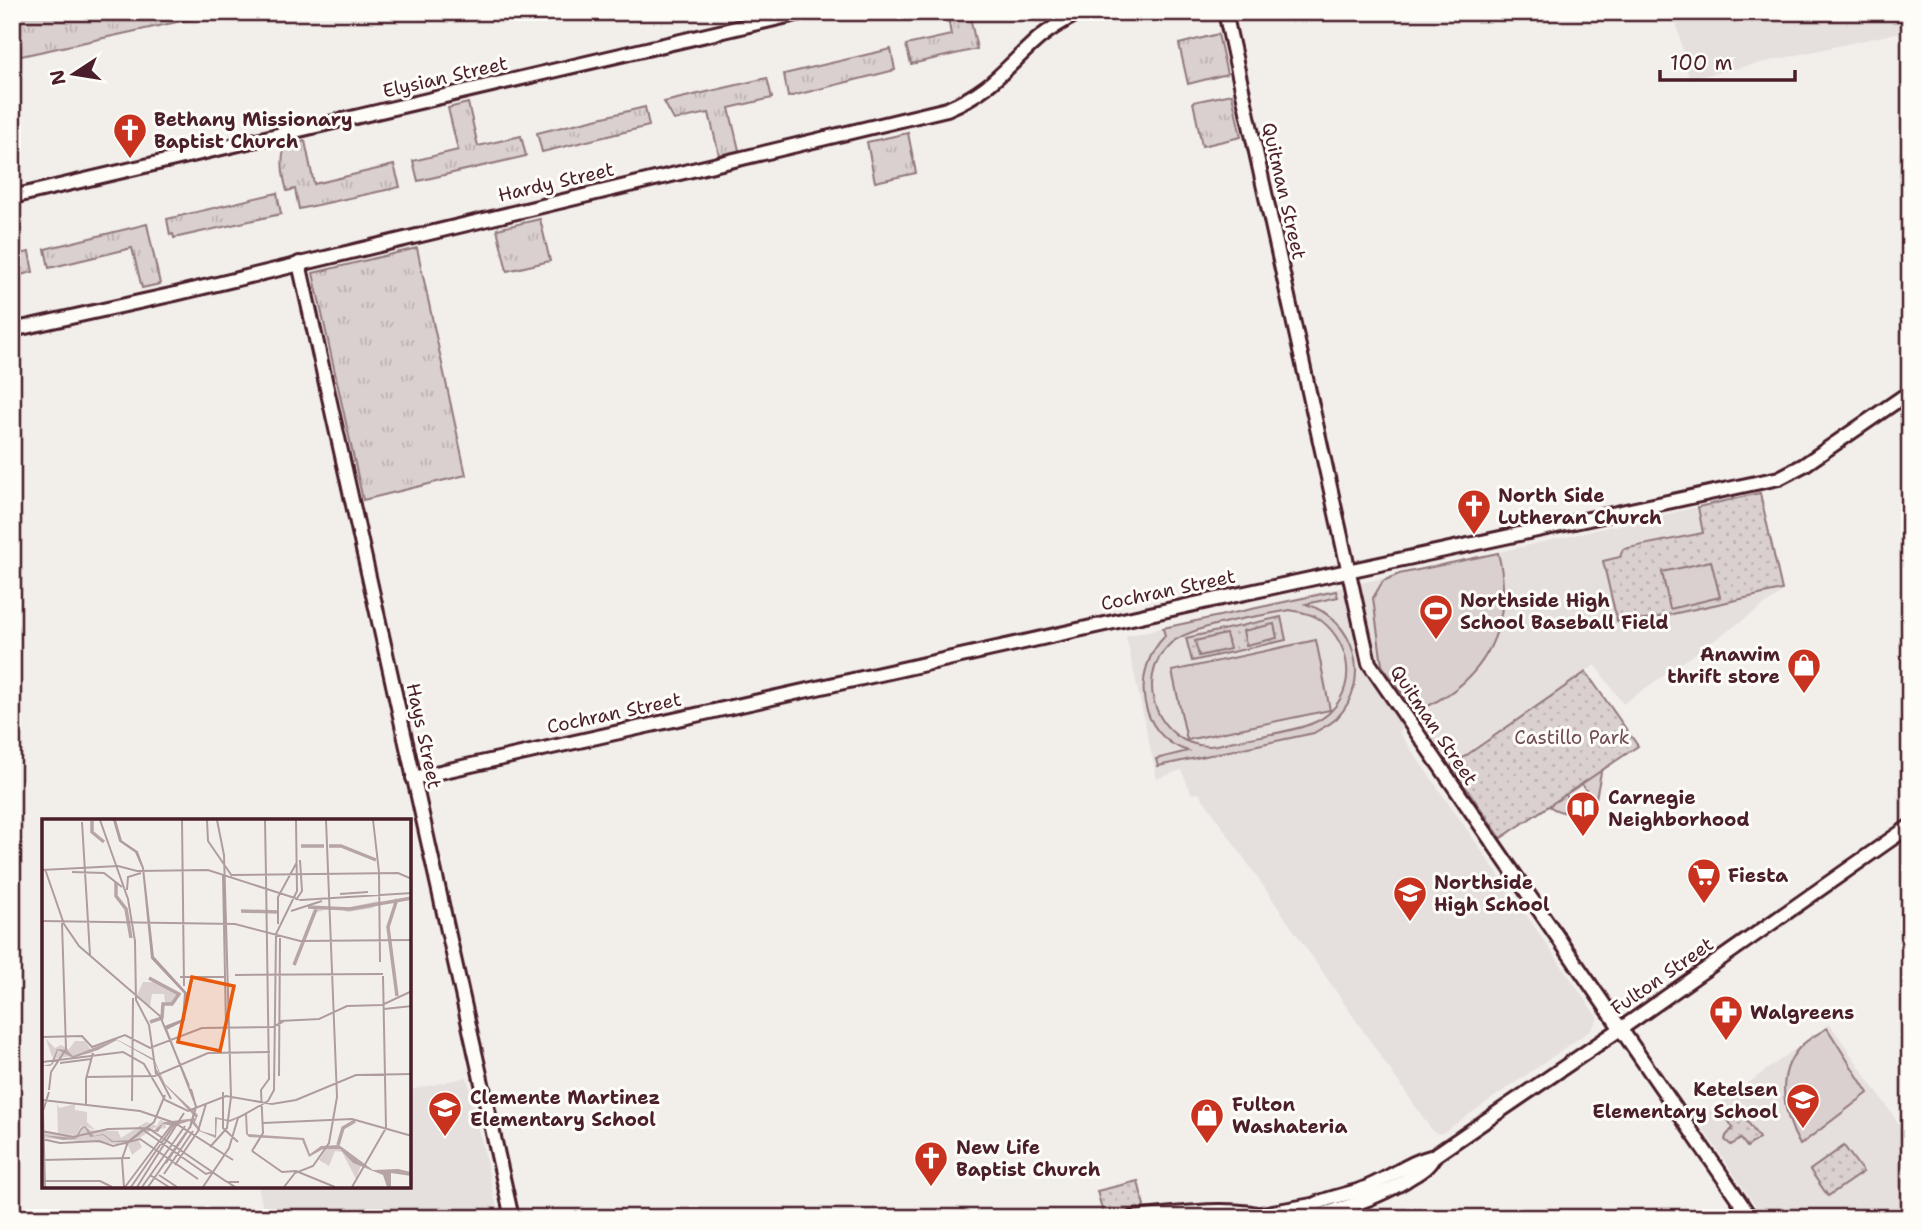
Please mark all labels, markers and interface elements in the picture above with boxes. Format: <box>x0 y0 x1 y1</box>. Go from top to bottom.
north arrow <box>38 38 108 108</box>
scale bar <box>1660 38 1794 82</box>
text: 100 m <box>1670 49 1733 77</box>
street label: Elysian Street <box>380 50 510 104</box>
text: N <box>44 67 72 87</box>
place label: Bethany Missionary Baptist Church <box>154 107 353 154</box>
church icon: Bethany Missionary Baptist Church <box>111 111 149 160</box>
street label: Quitman Street <box>1256 120 1312 262</box>
street label: Hardy Street <box>495 156 617 208</box>
place label: North Side Lutheran Church <box>1498 483 1662 530</box>
church icon: North Side Lutheran Church <box>1455 487 1493 536</box>
street label: Cochran Street <box>1098 564 1238 616</box>
place label: Northside High School Baseball Field <box>1460 588 1669 635</box>
sports icon: Northside High School Baseball Field <box>1417 592 1455 641</box>
place label: Anawim thrift store <box>1667 642 1780 689</box>
shop icon: Anawim thrift store <box>1785 646 1823 695</box>
street label: Quitman Street <box>1385 660 1483 790</box>
street label: Hays Street <box>401 681 447 791</box>
street label: Cochran Street <box>544 687 684 739</box>
park label: Castillo Park <box>1514 725 1630 750</box>
place label: Carnegie Neighborhood <box>1608 785 1750 832</box>
library icon: Carnegie Neighborhood <box>1564 789 1602 838</box>
inset map <box>42 819 411 1188</box>
supermarket icon: Fiesta <box>1685 856 1723 905</box>
place label: Fiesta <box>1728 863 1788 888</box>
place label: Northside High School <box>1434 870 1550 917</box>
school or university icon: Northside High School <box>1391 874 1429 923</box>
street label: Fulton Street <box>1606 931 1718 1021</box>
pharmacy icon: Walgreens <box>1707 993 1745 1042</box>
place label: Walgreens <box>1750 1000 1854 1025</box>
place label: Ketelsen Elementary School <box>1592 1077 1778 1124</box>
school or university icon: Ketelsen Elementary School <box>1784 1081 1822 1130</box>
place label: Clemente Martinez Elementary School <box>470 1085 660 1132</box>
school or university icon: Clemente Martinez Elementary School <box>426 1089 464 1138</box>
place label: Fulton Washateria <box>1232 1092 1347 1139</box>
shop icon: Fulton Washateria <box>1188 1096 1226 1145</box>
place label: New Life Baptist Church <box>956 1135 1101 1182</box>
church icon: New Life Baptist Church <box>912 1139 950 1188</box>

